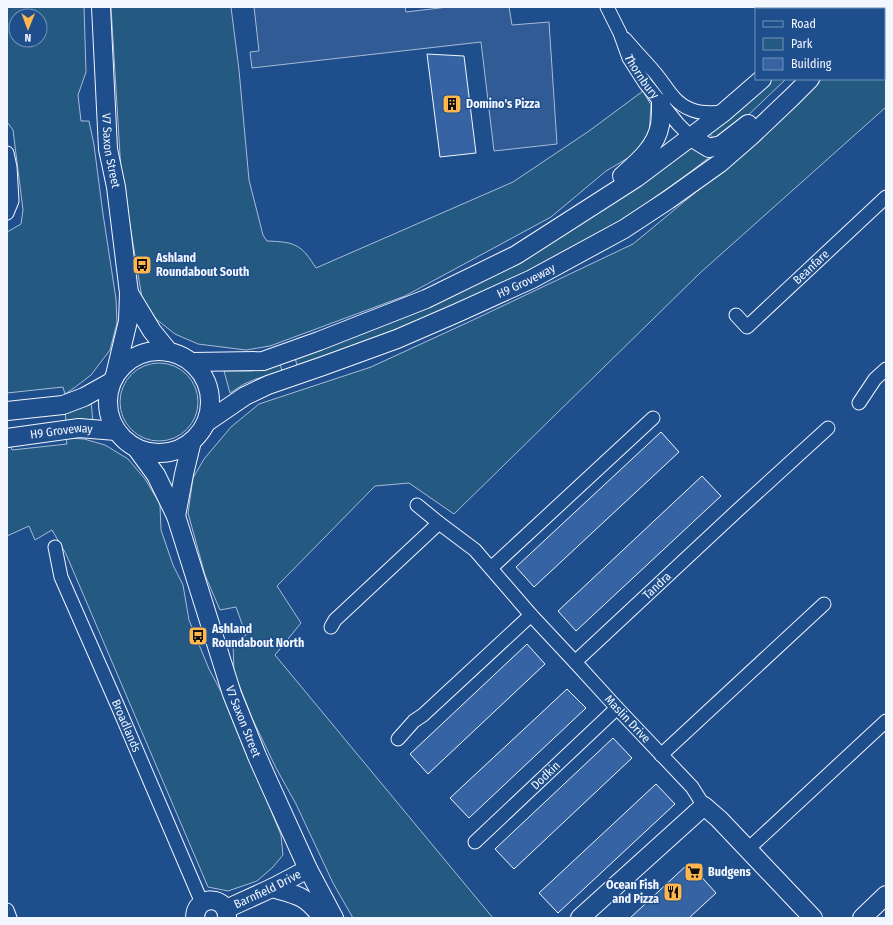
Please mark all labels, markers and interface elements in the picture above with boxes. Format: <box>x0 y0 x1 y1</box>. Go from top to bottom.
north arrow <box>8 8 48 48</box>
legend <box>755 8 885 80</box>
text: Road <box>791 17 816 31</box>
text: N <box>24 31 31 44</box>
text: Park <box>791 37 813 51</box>
street label: Thornbury <box>621 53 662 102</box>
text: Building <box>791 57 832 71</box>
building icon: Domino's Pizza <box>441 93 463 115</box>
place label: Domino's Pizza <box>466 97 540 111</box>
street label: V7 Saxon Street <box>99 113 123 189</box>
street label: Beanfare <box>790 247 832 287</box>
place label: Ashland Roundabout South <box>155 251 249 279</box>
bus stop icon: Ashland Roundabout South <box>131 254 153 276</box>
street label: H9 Groveway <box>495 260 558 301</box>
street label: H9 Groveway <box>29 421 94 442</box>
street label: Tandra <box>640 569 674 602</box>
place label: Ashland Roundabout North <box>211 622 304 650</box>
bus stop icon: Ashland Roundabout North <box>187 625 209 647</box>
street label: V7 Saxon Street <box>223 684 264 759</box>
street label: Maslin Drive <box>602 692 653 746</box>
street label: Broadlands <box>109 697 144 754</box>
street label: Dodkin <box>528 758 563 792</box>
supermarket icon: Budgens <box>683 861 705 883</box>
place label: Budgens <box>708 865 752 879</box>
street label: Barnfield Drive <box>232 867 304 911</box>
place label: Ocean Fish and Pizza <box>606 878 659 906</box>
restaurant icon: Ocean Fish and Pizza <box>662 881 684 903</box>

